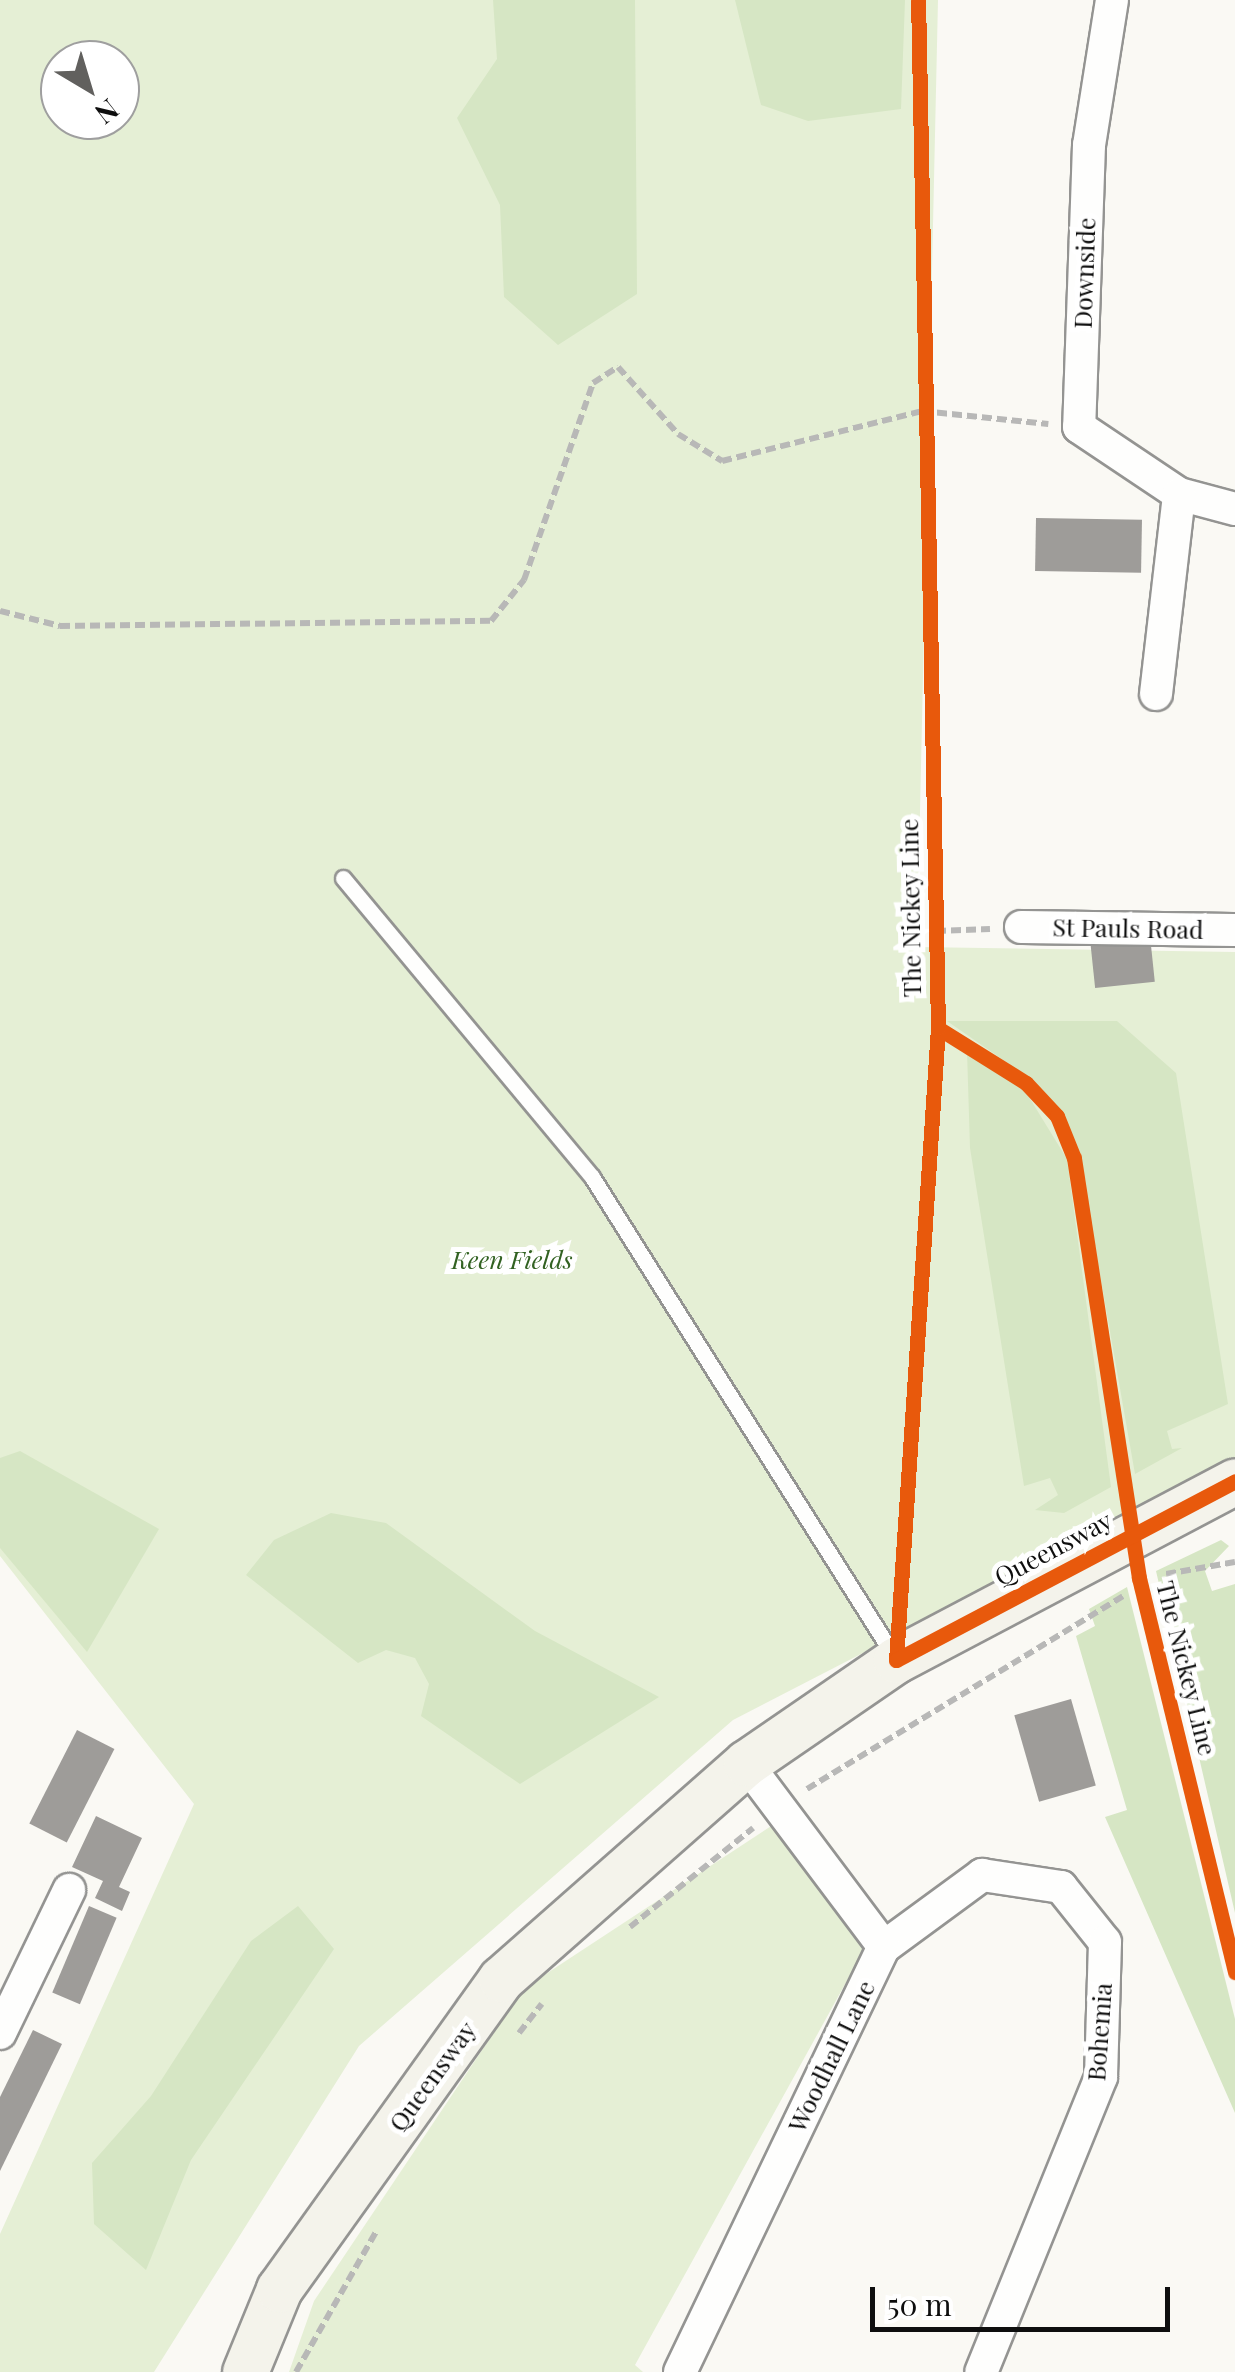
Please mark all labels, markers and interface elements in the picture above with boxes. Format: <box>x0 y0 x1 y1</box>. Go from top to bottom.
north arrow <box>40 40 140 140</box>
text: N <box>88 92 127 133</box>
street label: Downside <box>1067 217 1101 329</box>
street label: The Nickey Line <box>893 818 927 998</box>
street label: St Pauls Road <box>1052 912 1204 944</box>
park label: Keen Fields <box>451 1244 573 1274</box>
street label: Queensway <box>989 1505 1117 1591</box>
street label: The Nickey Line <box>1151 1577 1223 1759</box>
street label: Woodhall Lane <box>781 1975 881 2137</box>
street label: Bohemia <box>1081 1982 1117 2082</box>
street label: Queensway <box>382 2015 482 2137</box>
scale bar <box>875 2267 1175 2329</box>
text: 50 m <box>887 2284 952 2324</box>

